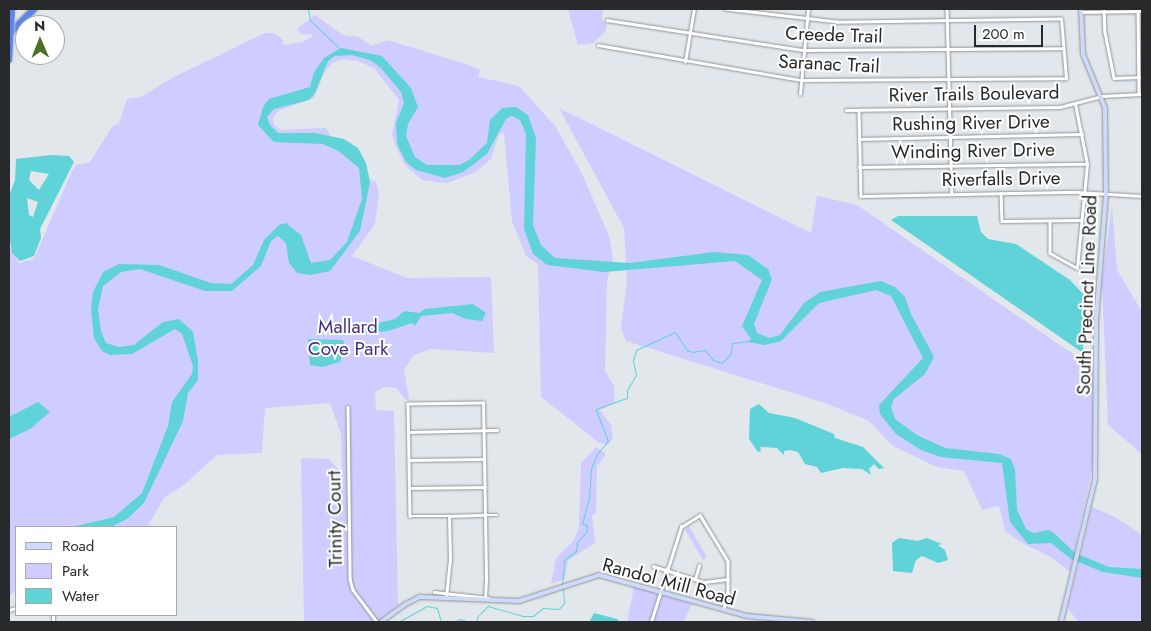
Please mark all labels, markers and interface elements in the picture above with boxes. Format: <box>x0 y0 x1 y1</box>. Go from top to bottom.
north arrow <box>15 15 65 65</box>
scale bar <box>976 15 1045 47</box>
text: N <box>34 16 45 36</box>
street label: Creede Trail <box>785 22 883 48</box>
text: 200 m <box>982 23 1025 45</box>
street label: Saranac Trail <box>778 50 880 78</box>
street label: River Trails Boulevard <box>888 81 1060 107</box>
street label: Rushing River Drive <box>892 110 1050 136</box>
street label: Winding River Drive <box>891 138 1055 164</box>
street label: Riverfalls Drive <box>941 167 1061 191</box>
street label: South Precinct Line Road <box>1072 195 1102 395</box>
park label: Mallard Cove Park <box>308 316 388 360</box>
street label: Trinity Court <box>323 470 347 568</box>
legend <box>15 526 178 616</box>
text: Road <box>62 535 94 557</box>
street label: Randol Mill Road <box>600 553 738 611</box>
text: Park <box>62 560 89 582</box>
text: Water <box>62 585 99 607</box>

